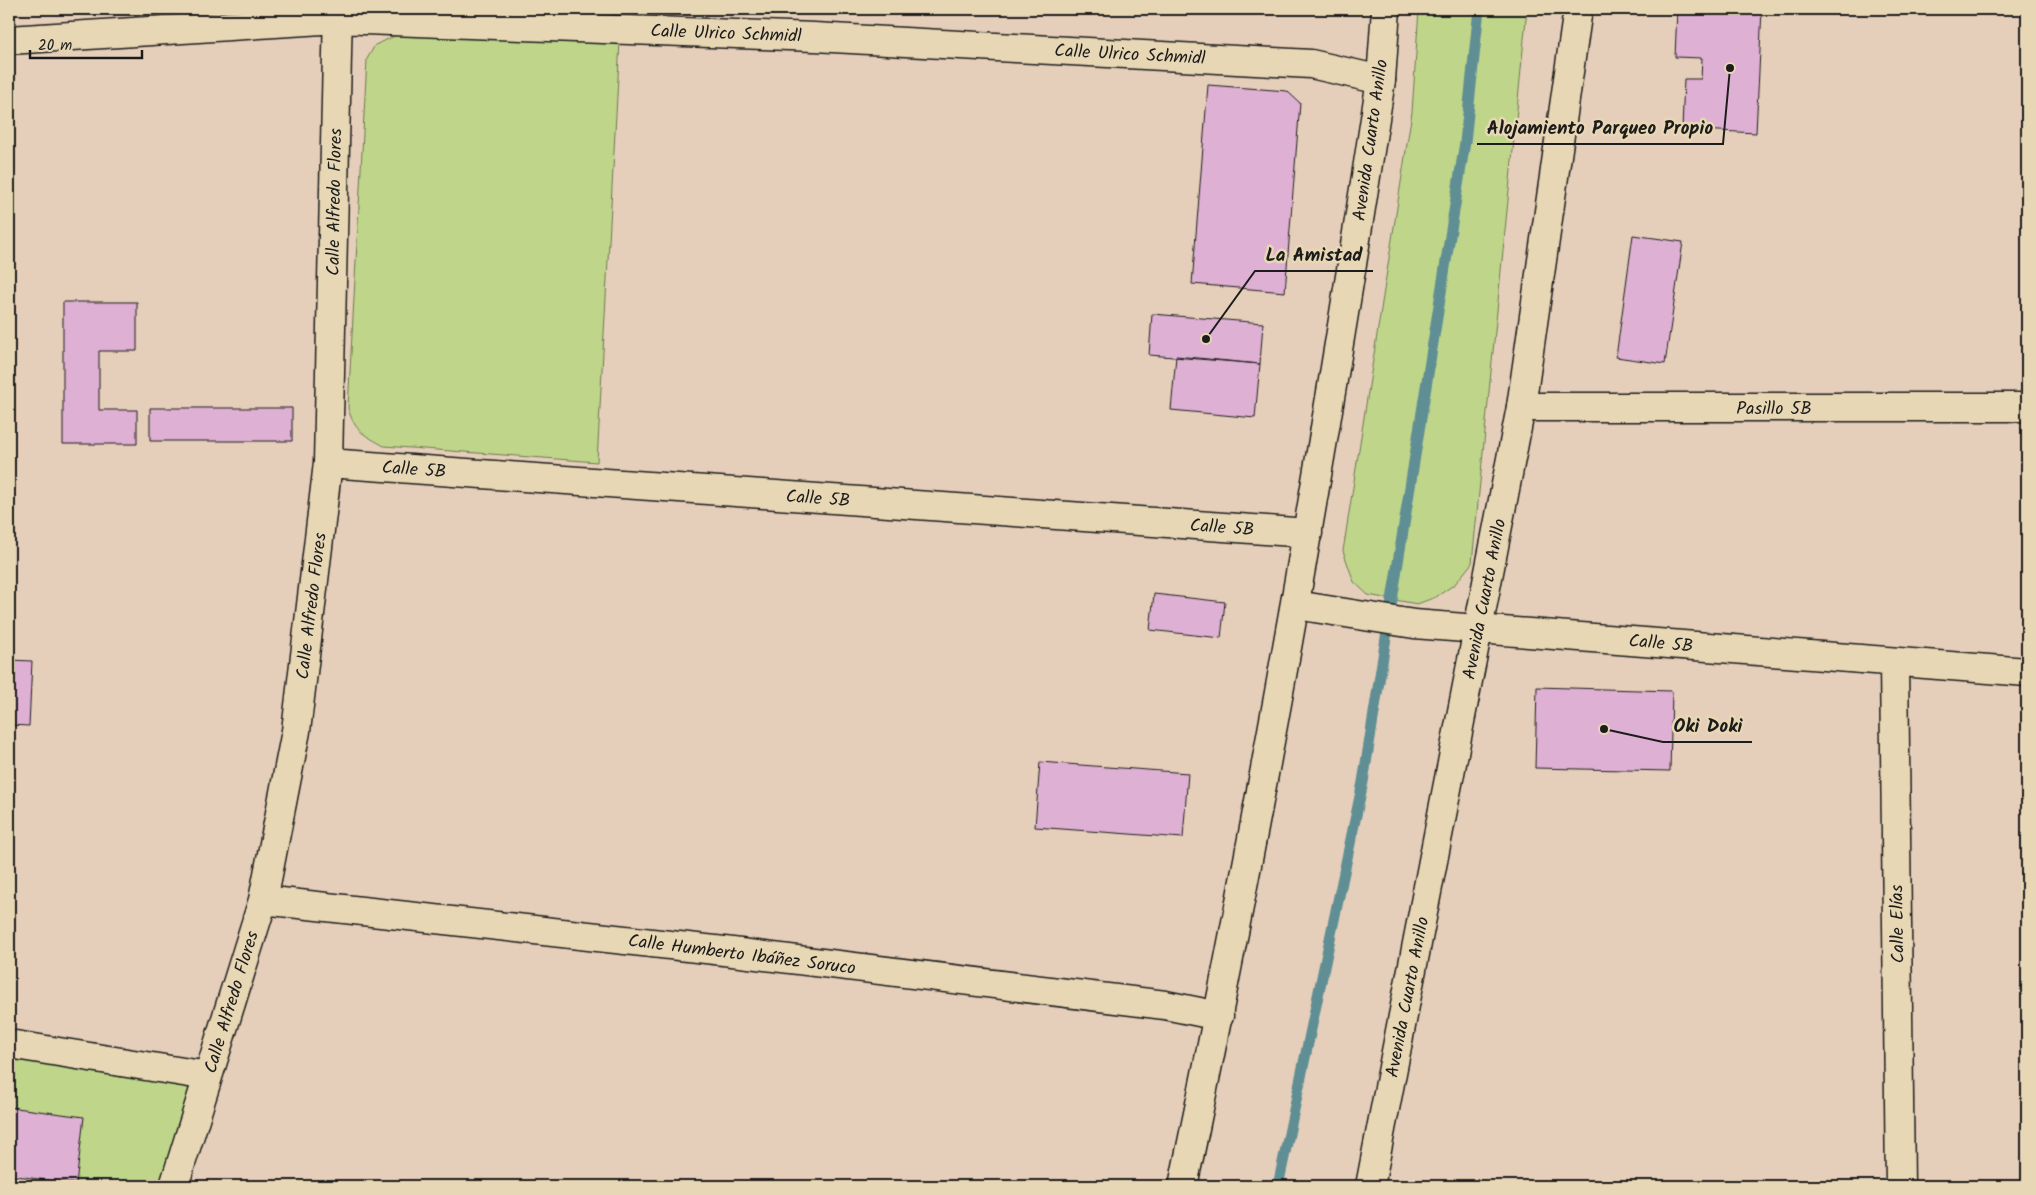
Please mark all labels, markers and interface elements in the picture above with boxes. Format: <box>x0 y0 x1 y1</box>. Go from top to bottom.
street label: Calle Ulrico Schmidl <box>650 17 803 52</box>
scale bar <box>30 28 142 60</box>
text: 20 m <box>38 34 72 58</box>
street label: Calle Ulrico Schmidl <box>1054 37 1207 74</box>
street label: Avenida Cuarto Anillo <box>1346 57 1397 223</box>
callout: Alojamiento Parqueo Propio <box>1477 110 1723 144</box>
text: Alojamiento Parqueo Propio <box>1487 114 1713 144</box>
street label: Calle Alfredo Flores <box>320 128 351 276</box>
callout: La Amistad <box>1255 237 1373 271</box>
text: La Amistad <box>1265 241 1363 271</box>
street label: Pasillo 5B <box>1736 395 1812 424</box>
street label: Calle 5B <box>381 454 447 487</box>
street label: Calle 5B <box>785 483 851 516</box>
street label: Calle 5B <box>1189 512 1255 545</box>
street label: Avenida Cuarto Anillo <box>1456 516 1515 682</box>
street label: Calle Alfredo Flores <box>289 531 336 681</box>
street label: Calle 5B <box>1627 627 1694 662</box>
callout: Oki Doki <box>1663 708 1752 742</box>
text: Oki Doki <box>1673 712 1744 742</box>
street label: Calle Elías <box>1883 884 1914 964</box>
street label: Avenida Cuarto Anillo <box>1379 914 1438 1080</box>
street label: Calle Alfredo Flores <box>197 927 268 1077</box>
street label: Calle Humberto Ibáñez Soruco <box>626 927 857 984</box>

